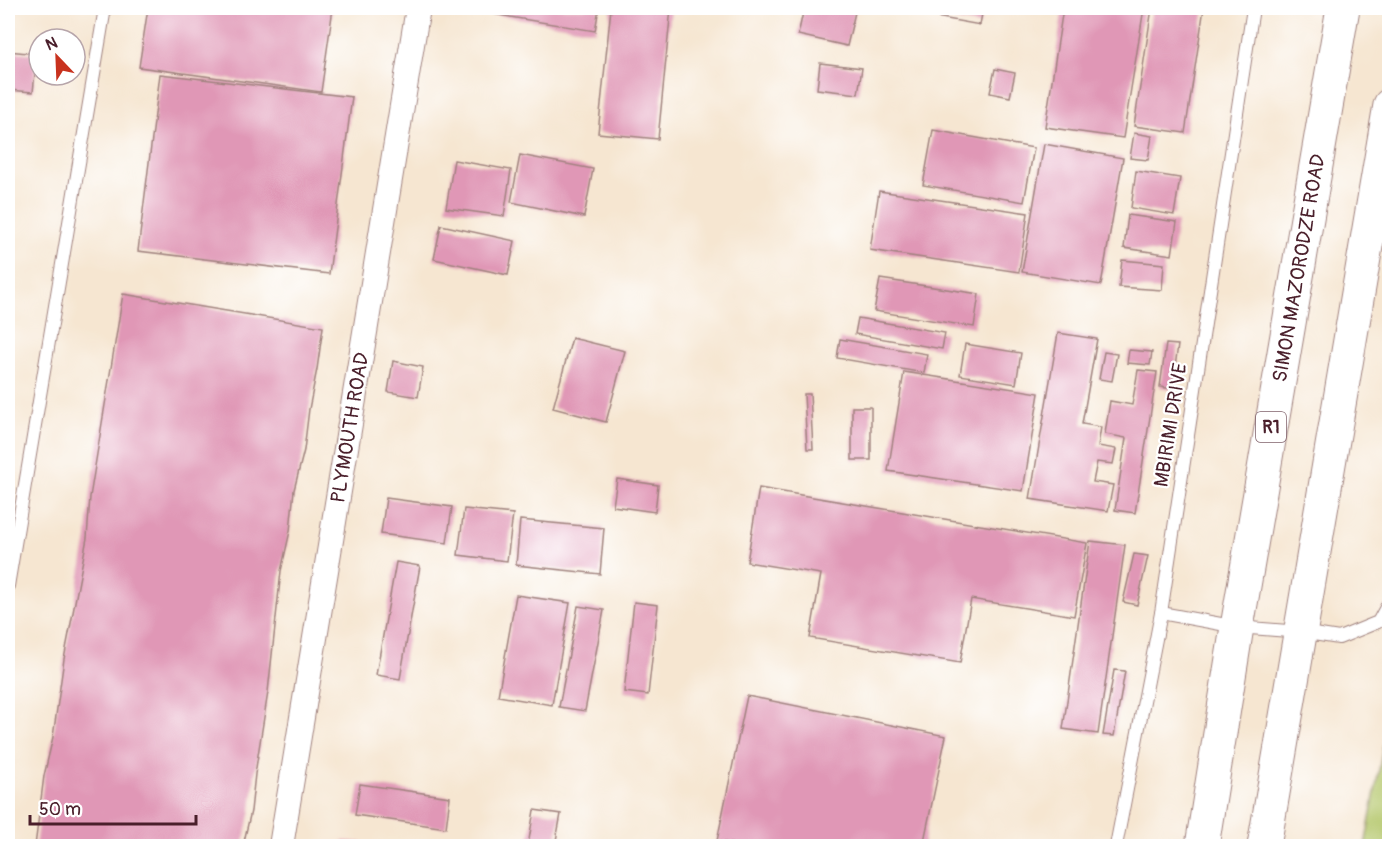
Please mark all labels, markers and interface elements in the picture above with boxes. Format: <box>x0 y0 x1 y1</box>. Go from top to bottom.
north arrow <box>27 27 87 87</box>
text: N <box>43 33 61 55</box>
street label: SIMON MAZORODZE ROAD <box>1267 152 1331 384</box>
street label: PLYMOUTH ROAD <box>325 350 375 505</box>
street label: MBIRIMI DRIVE <box>1148 361 1193 489</box>
road number: R1 <box>1256 412 1286 442</box>
scale bar <box>30 788 196 826</box>
text: 50 m <box>39 798 81 821</box>

